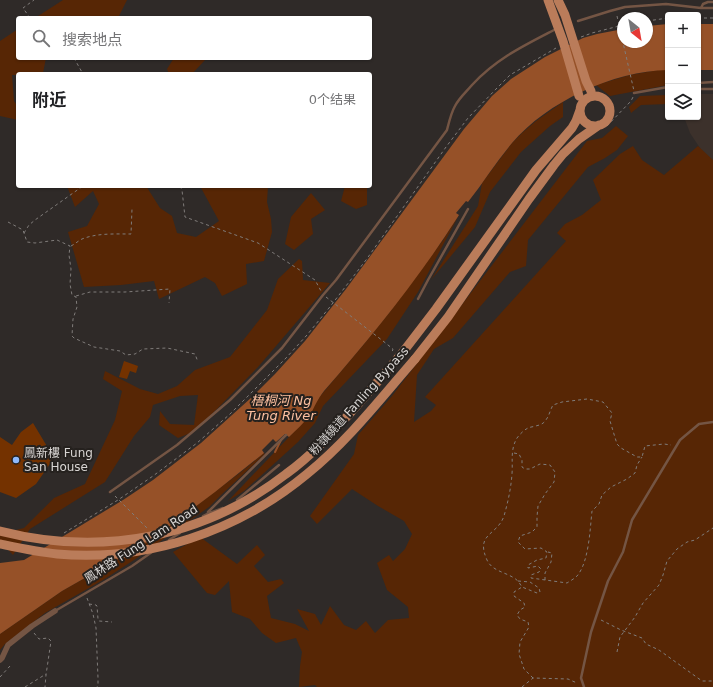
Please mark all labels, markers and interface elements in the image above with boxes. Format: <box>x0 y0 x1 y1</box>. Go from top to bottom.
north arrow <box>617 12 653 48</box>
map controls <box>665 12 701 120</box>
button: + <box>665 12 701 48</box>
search box <box>16 16 372 60</box>
icon: search <box>30 27 52 49</box>
text: 搜索地点 <box>62 31 122 49</box>
button: − <box>665 48 701 84</box>
button: layers <box>665 84 701 120</box>
text: 附近 <box>32 90 66 110</box>
text: 0个结果 <box>309 92 356 107</box>
street label: 粉嶺繞道 Fanling Bypass <box>307 344 411 458</box>
water label: 梧桐河 Ng Tung River <box>246 393 317 423</box>
place label: 鳳新樓 Fung San House <box>24 446 93 474</box>
marker: 鳳新樓 Fung San House <box>11 455 21 465</box>
street label: 鳳林路 Fung Lam Road <box>82 502 200 586</box>

